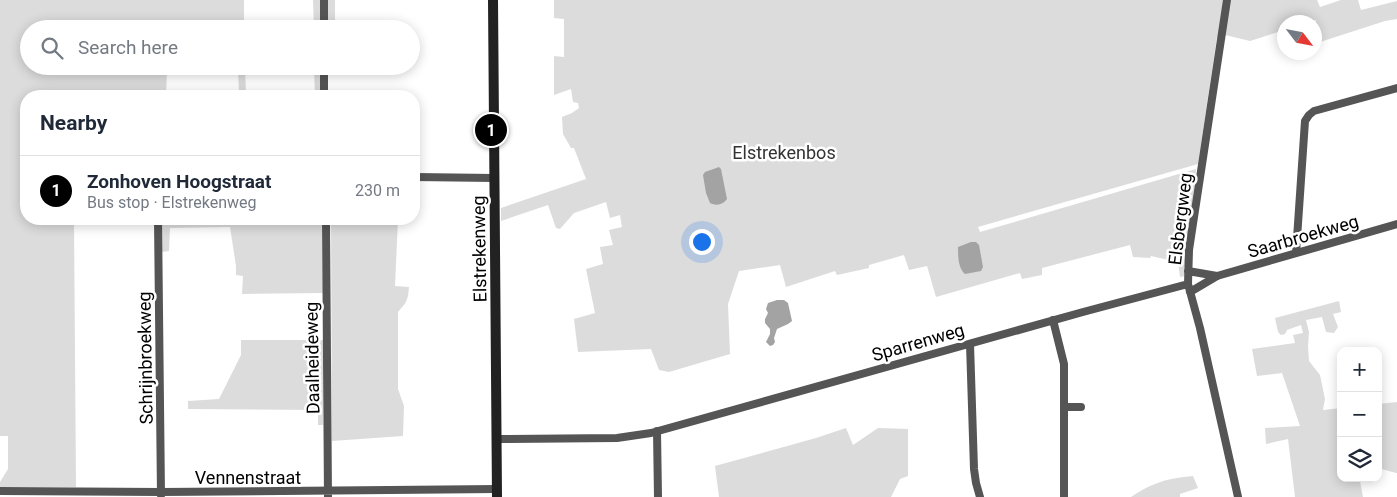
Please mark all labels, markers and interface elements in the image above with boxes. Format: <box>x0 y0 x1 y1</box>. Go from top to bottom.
north arrow <box>1277 15 1322 60</box>
search box <box>20 20 420 75</box>
icon: search <box>38 34 66 62</box>
text: Search here <box>78 36 178 59</box>
text: Nearby <box>40 111 107 135</box>
pin: 1 <box>475 111 507 149</box>
park label: Elstrekenbos <box>732 142 836 163</box>
text: Zonhoven Hoogstraat <box>87 170 271 193</box>
street label: Elsbergweg <box>1164 172 1196 266</box>
text: 1 <box>51 181 61 200</box>
text: 230 m <box>355 181 400 200</box>
text: Bus stop · Elstrekenweg <box>87 193 257 212</box>
street label: Elstrekenweg <box>468 195 490 303</box>
street label: Saarbroekweg <box>1245 210 1361 262</box>
your location <box>689 229 715 255</box>
street label: Schrijnbroekweg <box>133 291 157 425</box>
street label: Daalheideweg <box>301 302 323 414</box>
street label: Sparrenweg <box>869 319 967 365</box>
map controls <box>1337 347 1382 482</box>
button: + <box>1337 347 1382 392</box>
button: − <box>1337 392 1382 437</box>
button: layers <box>1337 437 1382 482</box>
street label: Vennenstraat <box>195 467 301 488</box>

